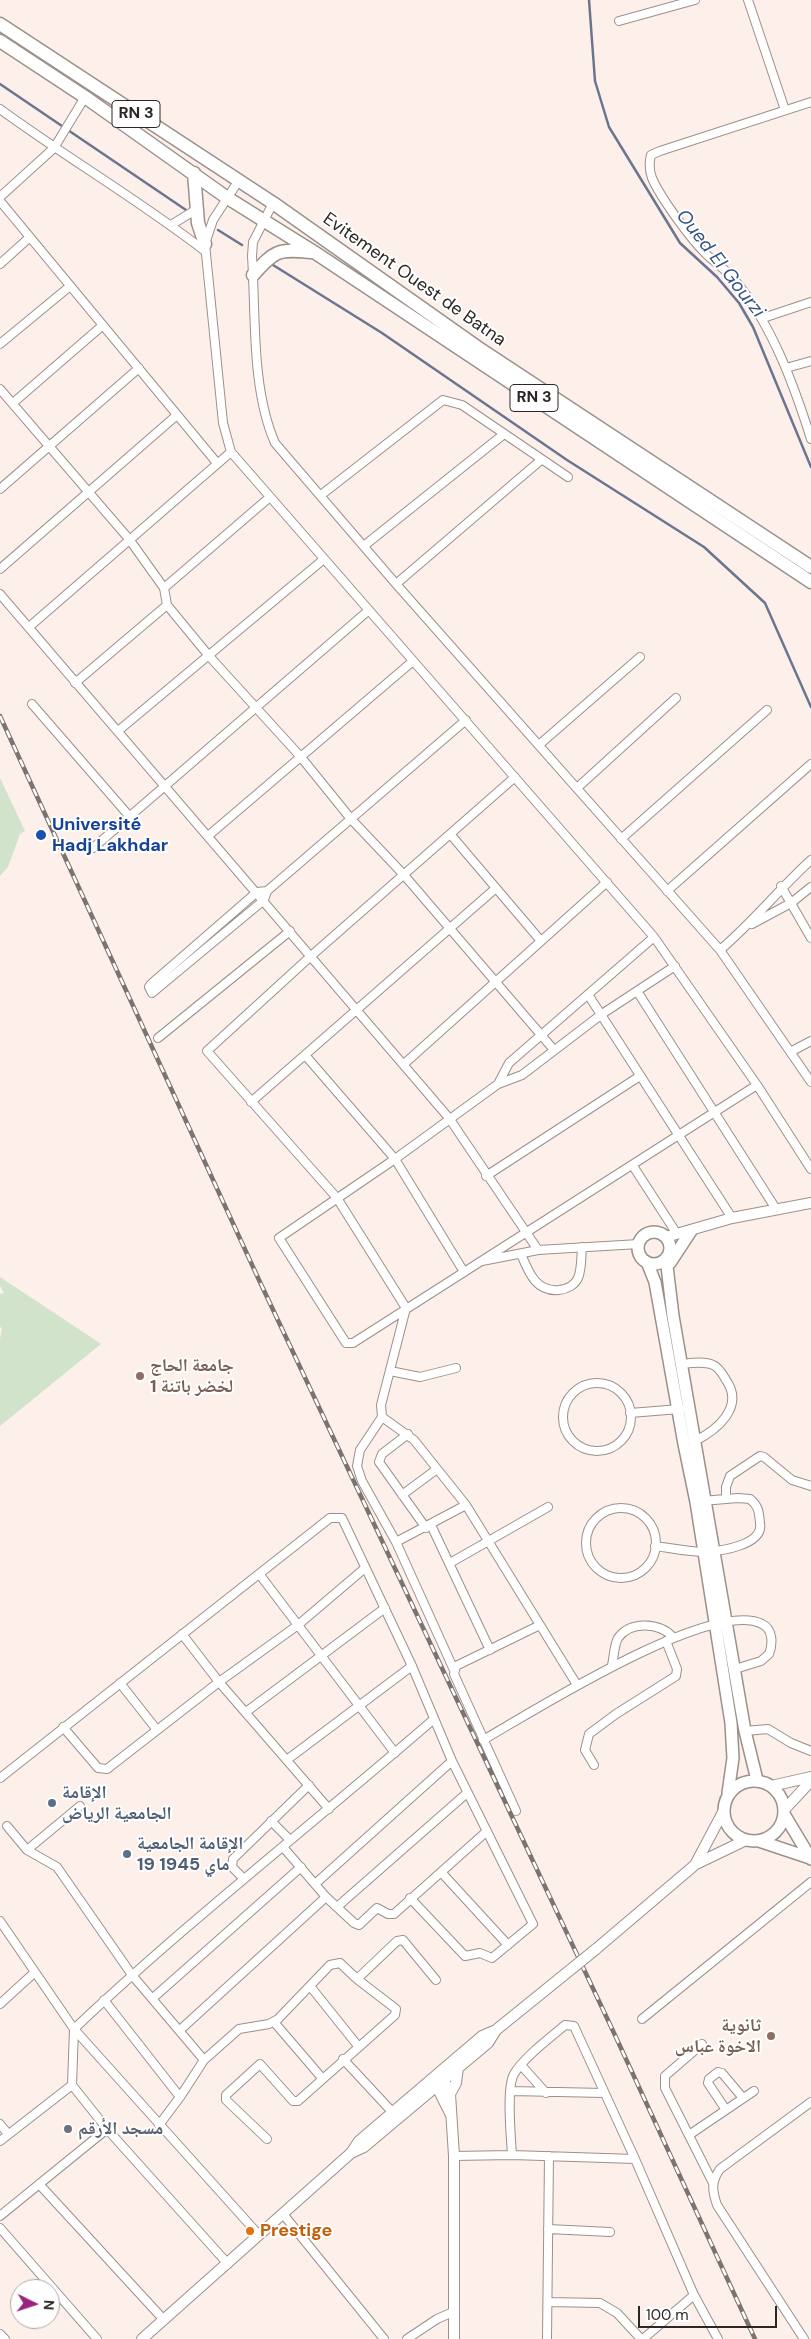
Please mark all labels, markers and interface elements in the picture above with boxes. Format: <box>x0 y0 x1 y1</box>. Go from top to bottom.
road number: RN 3 <box>112 100 160 128</box>
water label: Oued El Gourzi <box>671 205 769 323</box>
street label: Evitement Ouest de Batna <box>318 209 510 351</box>
road number: RN 3 <box>510 384 558 412</box>
place label: Université Hadj Lakhdar <box>52 814 168 856</box>
marker: Université Hadj Lakhdar <box>34 828 48 842</box>
place label: جامعة الحاج لخضر باتنة 1 <box>150 1355 234 1398</box>
marker: جامعة الحاج لخضر باتنة 1 <box>134 1370 146 1382</box>
place label: الإقامة الجامعية الرياض <box>62 1782 172 1825</box>
marker: الإقامة الجامعية الرياض <box>46 1797 58 1809</box>
place label: الإقامة الجامعية 19 ماي 1945 <box>137 1833 243 1876</box>
marker: الإقامة الجامعية 19 ماي 1945 <box>121 1848 133 1860</box>
place label: ثانوية الاخوة عباس <box>675 2015 761 2058</box>
marker: ثانوية الاخوة عباس <box>765 2030 777 2042</box>
place label: مسجد الأرقم <box>78 2118 163 2140</box>
marker: مسجد الأرقم <box>62 2123 74 2135</box>
place label: Prestige <box>260 2220 332 2242</box>
marker: Prestige <box>244 2225 256 2237</box>
north arrow <box>10 2279 60 2329</box>
scale bar <box>641 2296 780 2328</box>
text: N <box>40 2299 58 2311</box>
text: 100 m <box>646 2305 689 2325</box>

